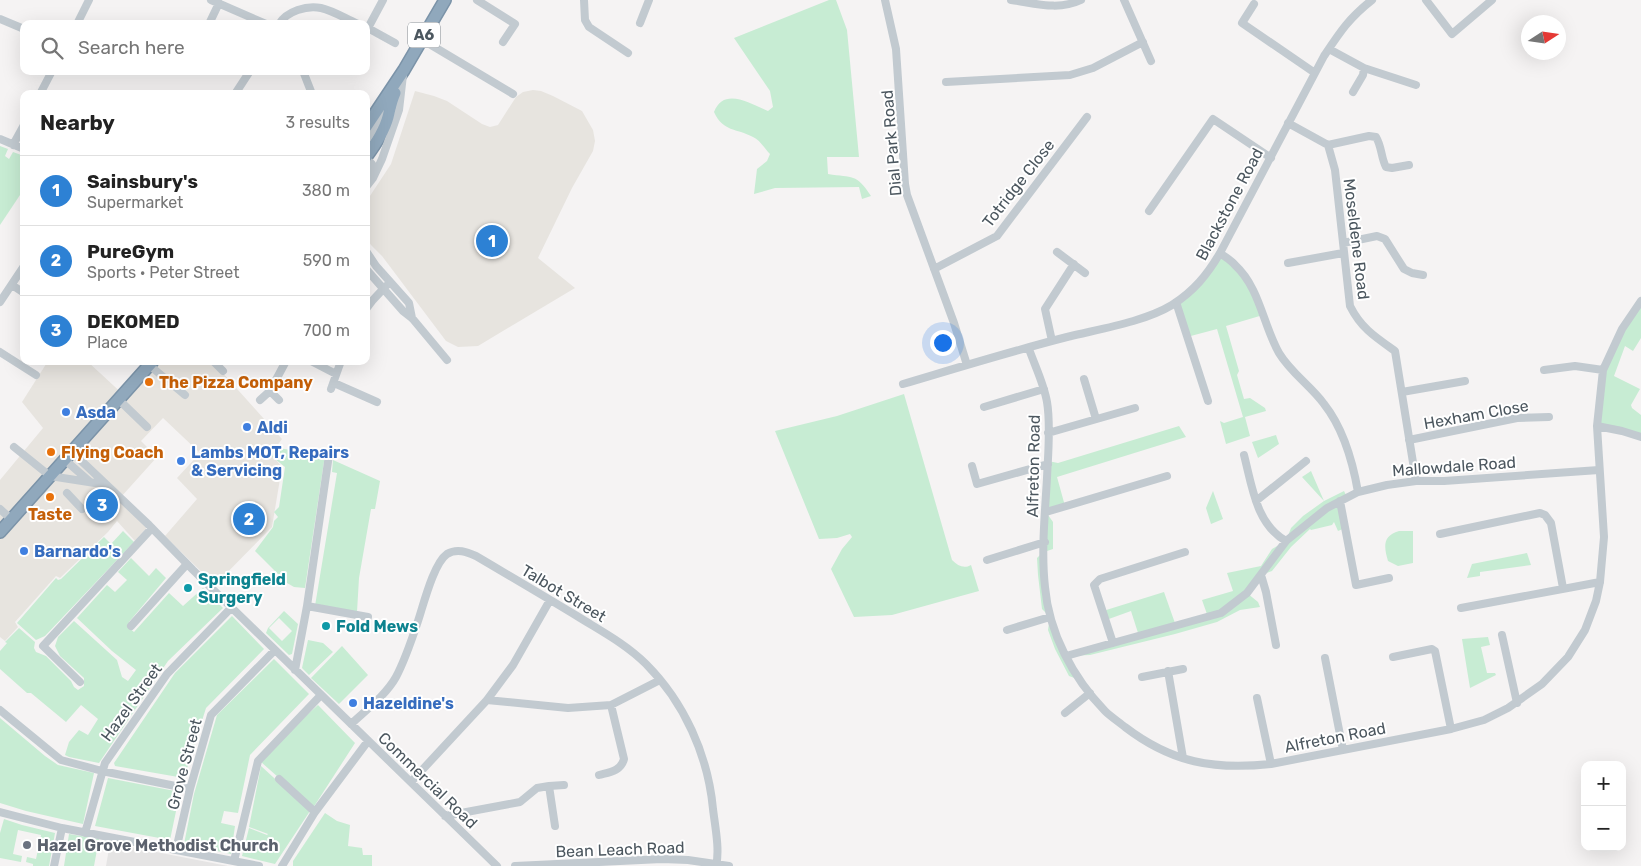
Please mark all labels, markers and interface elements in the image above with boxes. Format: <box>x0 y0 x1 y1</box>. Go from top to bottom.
north arrow <box>1521 15 1566 60</box>
search box <box>20 20 370 75</box>
road number: A6 <box>408 22 440 48</box>
icon: search <box>38 34 66 62</box>
text: Search here <box>78 36 185 59</box>
street label: Dial Park Road <box>877 89 906 197</box>
text: Nearby <box>40 110 115 135</box>
text: 3 results <box>285 113 350 132</box>
street label: Totridge Close <box>978 136 1058 231</box>
street label: Blackstone Road <box>1192 145 1267 264</box>
text: Sainsbury's <box>87 170 198 193</box>
street label: Moseldene Road <box>1340 177 1373 301</box>
text: 1 <box>52 181 60 200</box>
text: 380 m <box>302 181 350 200</box>
text: Supermarket <box>87 193 183 212</box>
pin: 1 <box>476 222 508 260</box>
text: PureGym <box>87 240 174 263</box>
text: 2 <box>51 251 61 270</box>
text: 590 m <box>303 251 350 270</box>
text: Sports · Peter Street <box>87 263 239 282</box>
text: DEKOMED <box>87 310 180 333</box>
text: 3 <box>51 321 61 340</box>
text: 700 m <box>303 321 350 340</box>
your location <box>930 330 956 356</box>
text: Place <box>87 333 128 352</box>
place label: The Pizza Company <box>159 373 313 392</box>
marker: The Pizza Company <box>143 376 155 388</box>
street label: Hexham Close <box>1422 396 1530 433</box>
place label: Asda <box>76 403 116 422</box>
marker: Asda <box>60 406 72 418</box>
street label: Alfreton Road <box>1023 415 1044 517</box>
place label: Aldi <box>257 418 288 437</box>
marker: Aldi <box>241 421 253 433</box>
place label: Flying Coach <box>61 443 164 462</box>
place label: Lambs MOT, Repairs & Servicing <box>191 443 349 480</box>
marker: Flying Coach <box>45 446 57 458</box>
street label: Mallowdale Road <box>1392 453 1517 480</box>
marker: Lambs MOT, Repairs & Servicing <box>175 455 187 467</box>
pin: 3 <box>86 486 118 524</box>
marker: Taste <box>44 491 56 503</box>
pin: 2 <box>233 500 265 538</box>
place label: Taste <box>28 505 72 524</box>
place label: Barnardo's <box>34 542 121 561</box>
marker: Barnardo's <box>18 545 30 557</box>
street label: Talbot Street <box>518 561 610 626</box>
place label: Springfield Surgery <box>198 570 286 607</box>
marker: Springfield Surgery <box>182 582 194 594</box>
place label: Fold Mews <box>336 617 418 636</box>
marker: Fold Mews <box>320 620 332 632</box>
street label: Hazel Street <box>97 660 166 745</box>
place label: Hazeldine's <box>363 694 454 713</box>
marker: Hazeldine's <box>347 697 359 709</box>
street label: Grove Street <box>163 717 206 812</box>
street label: Alfreton Road <box>1283 718 1387 757</box>
street label: Commercial Road <box>374 728 481 832</box>
map controls <box>1581 761 1626 851</box>
button: + <box>1581 761 1626 806</box>
button: − <box>1581 806 1626 851</box>
place label: Hazel Grove Methodist Church <box>37 836 279 855</box>
street label: Bean Leach Road <box>555 838 685 861</box>
marker: Hazel Grove Methodist Church <box>21 839 33 851</box>

